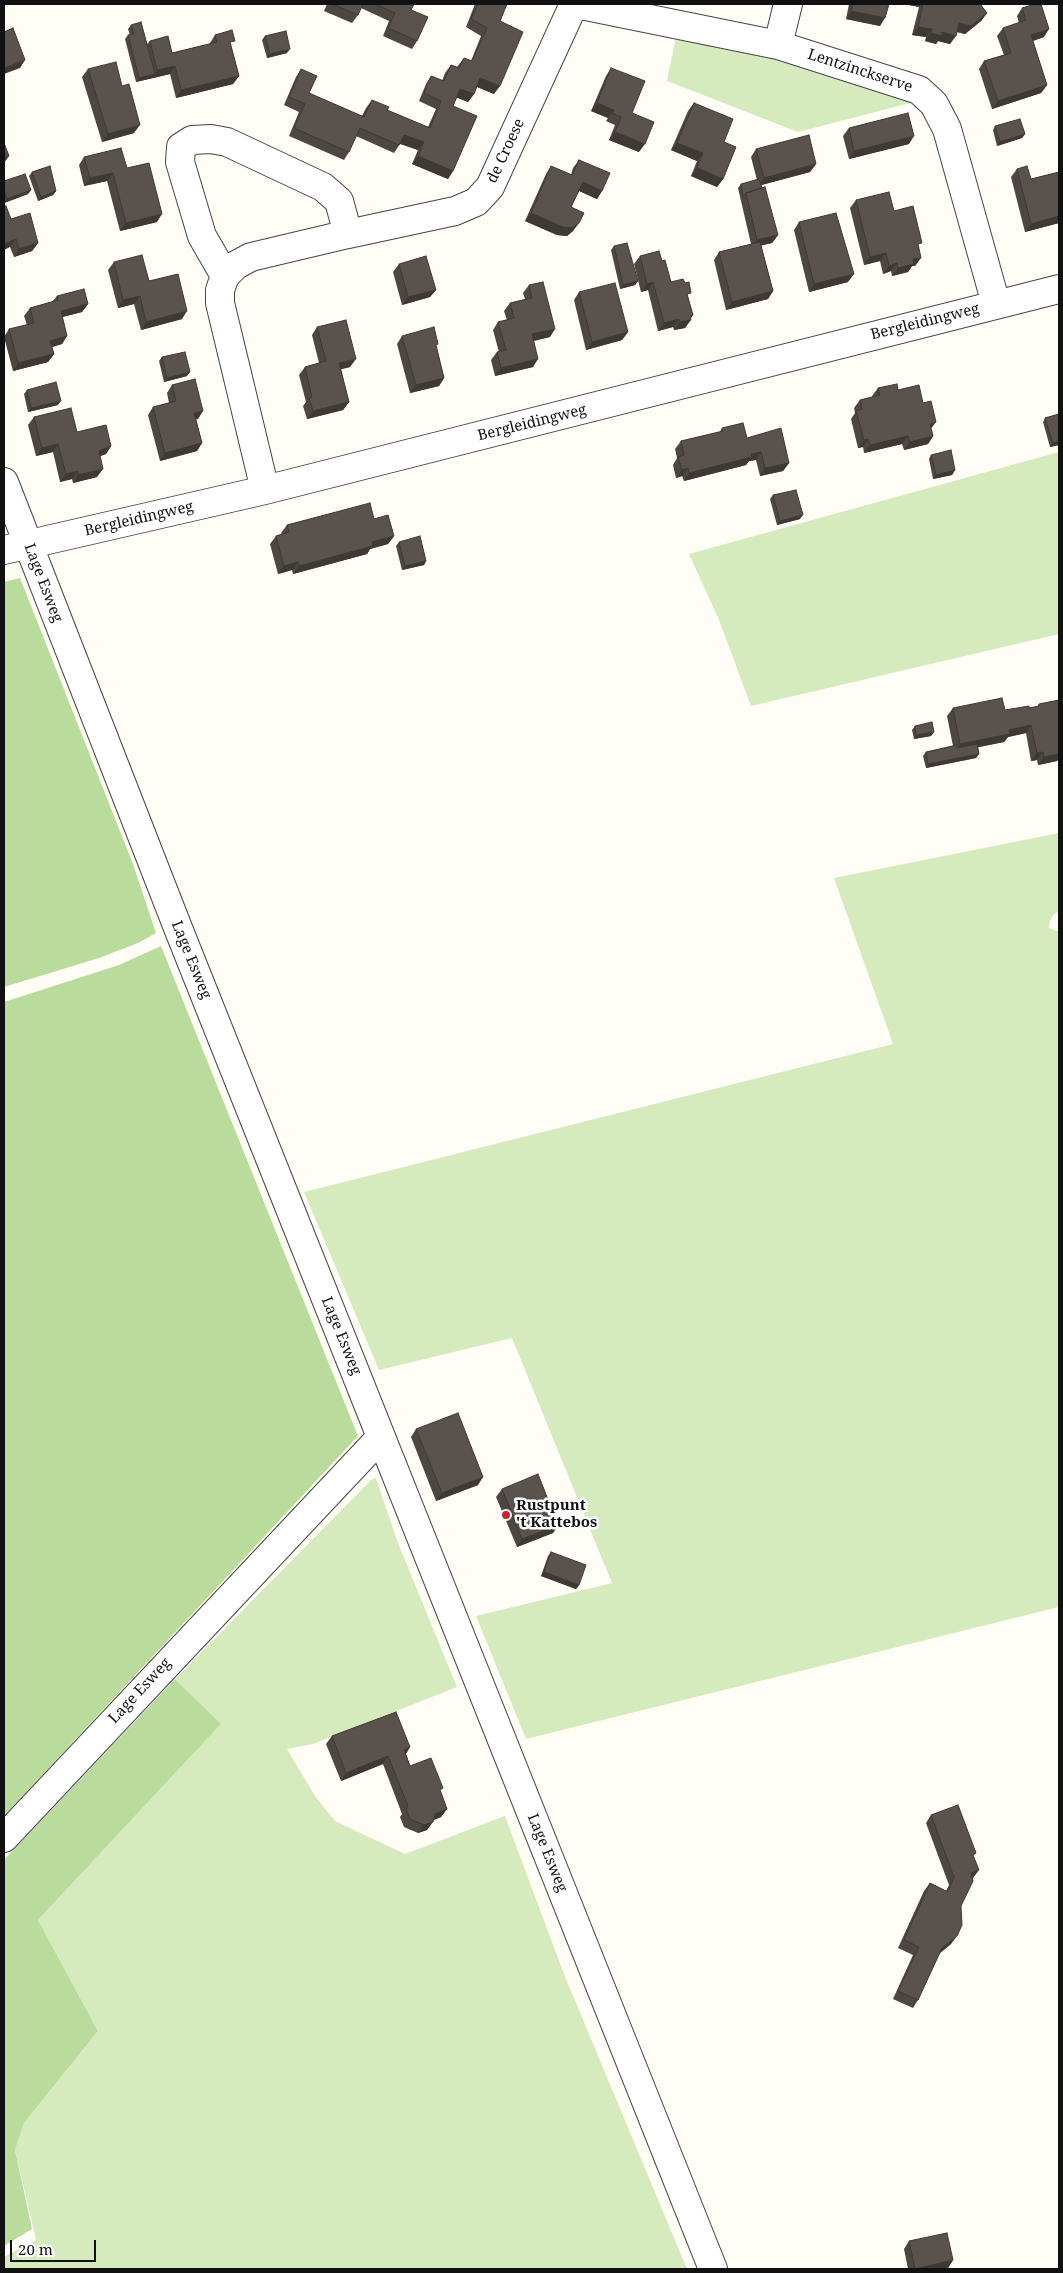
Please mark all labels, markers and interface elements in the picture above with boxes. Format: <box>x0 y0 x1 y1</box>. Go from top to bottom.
street label: Lentzinckserve <box>805 46 915 96</box>
street label: de Croese <box>483 116 529 186</box>
street label: Bergleidingweg <box>869 300 981 344</box>
street label: Bergleidingweg <box>476 401 588 445</box>
street label: Bergleidingweg <box>83 498 195 540</box>
street label: Lage Esweg <box>20 541 66 625</box>
street label: Lage Esweg <box>167 918 215 1002</box>
street label: Lage Esweg <box>317 1294 365 1378</box>
place label: Rustpunt 't Kattebos <box>516 1497 597 1532</box>
marker: Rustpunt 't Kattebos <box>500 1509 512 1521</box>
street label: Lage Esweg <box>105 1655 175 1727</box>
street label: Lage Esweg <box>523 1811 571 1895</box>
scale bar <box>12 2230 99 2262</box>
text: 20 m <box>18 2239 53 2259</box>

